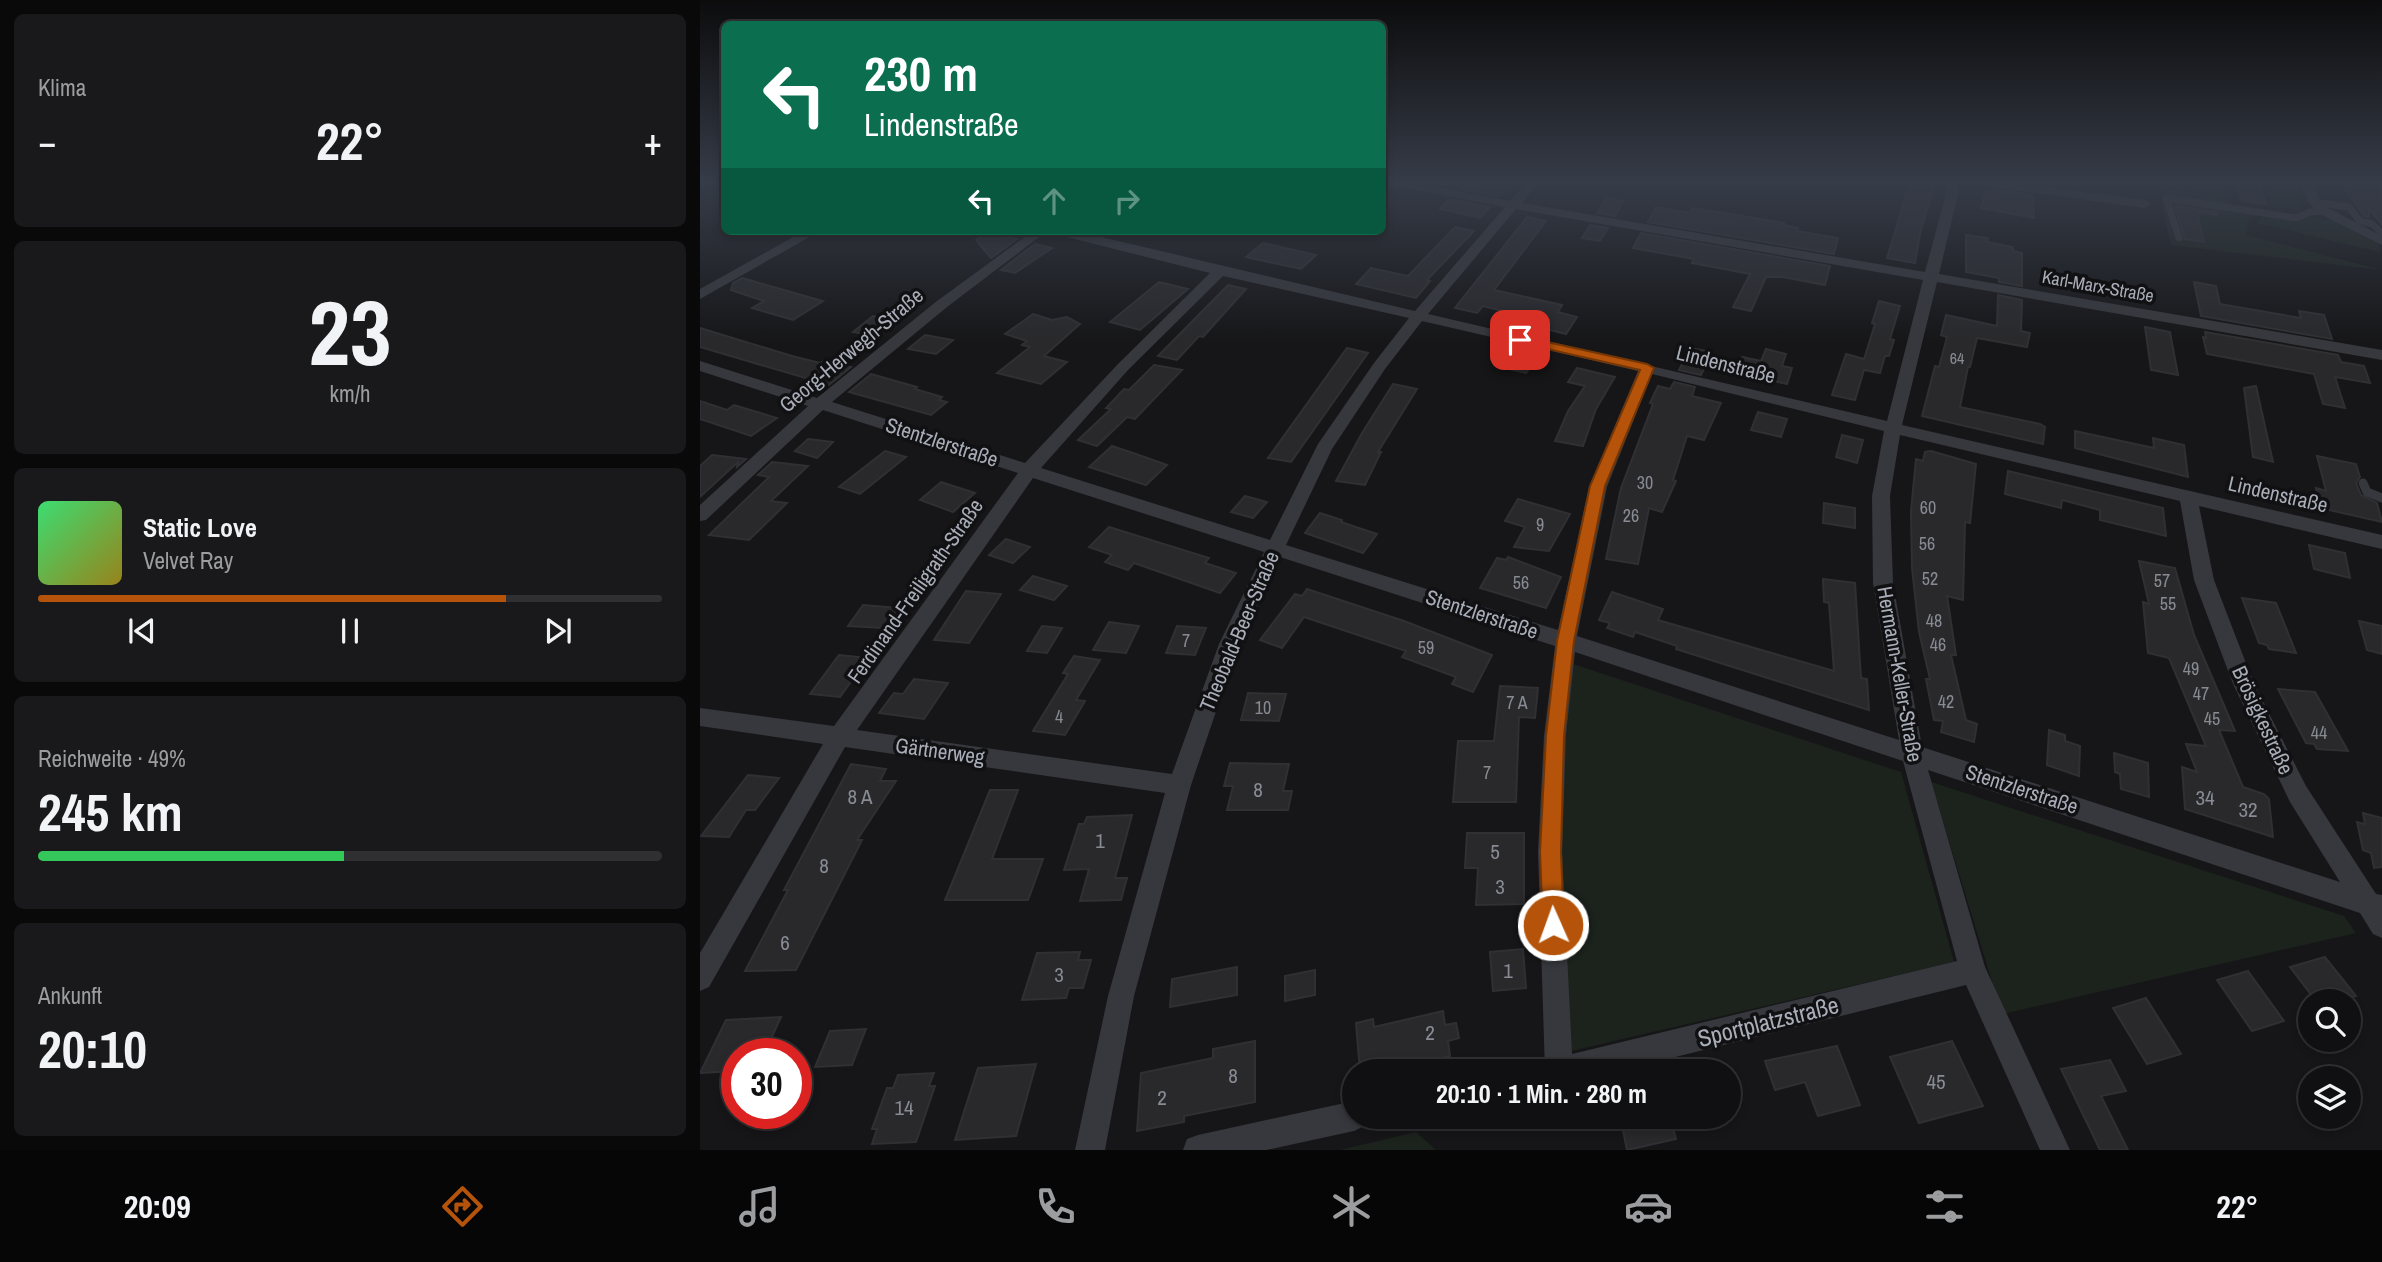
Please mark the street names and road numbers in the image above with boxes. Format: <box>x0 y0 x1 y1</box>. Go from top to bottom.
street label: Karl-Marx-Straße <box>2040 264 2156 308</box>
street label: Georg-Herwegh-Straße <box>773 281 929 419</box>
street label: Lindenstraße <box>1673 338 1779 390</box>
street label: Stentzlerstraße <box>882 410 1002 474</box>
street label: Lindenstraße <box>2225 468 2331 520</box>
street label: Ferdinand-Freiligrath-Straße <box>840 493 990 689</box>
street label: Theobald-Beer-Straße <box>1192 546 1286 716</box>
street label: Stentzlerstraße <box>1422 582 1542 646</box>
street label: Hermann-Keller-Straße <box>1870 584 1930 764</box>
street label: Brösigkestraße <box>2225 661 2301 779</box>
street label: Gärtnerweg <box>893 730 987 772</box>
street label: Stentzlerstraße <box>1962 757 2082 821</box>
street label: Sportplatzstraße <box>1694 988 1842 1054</box>

